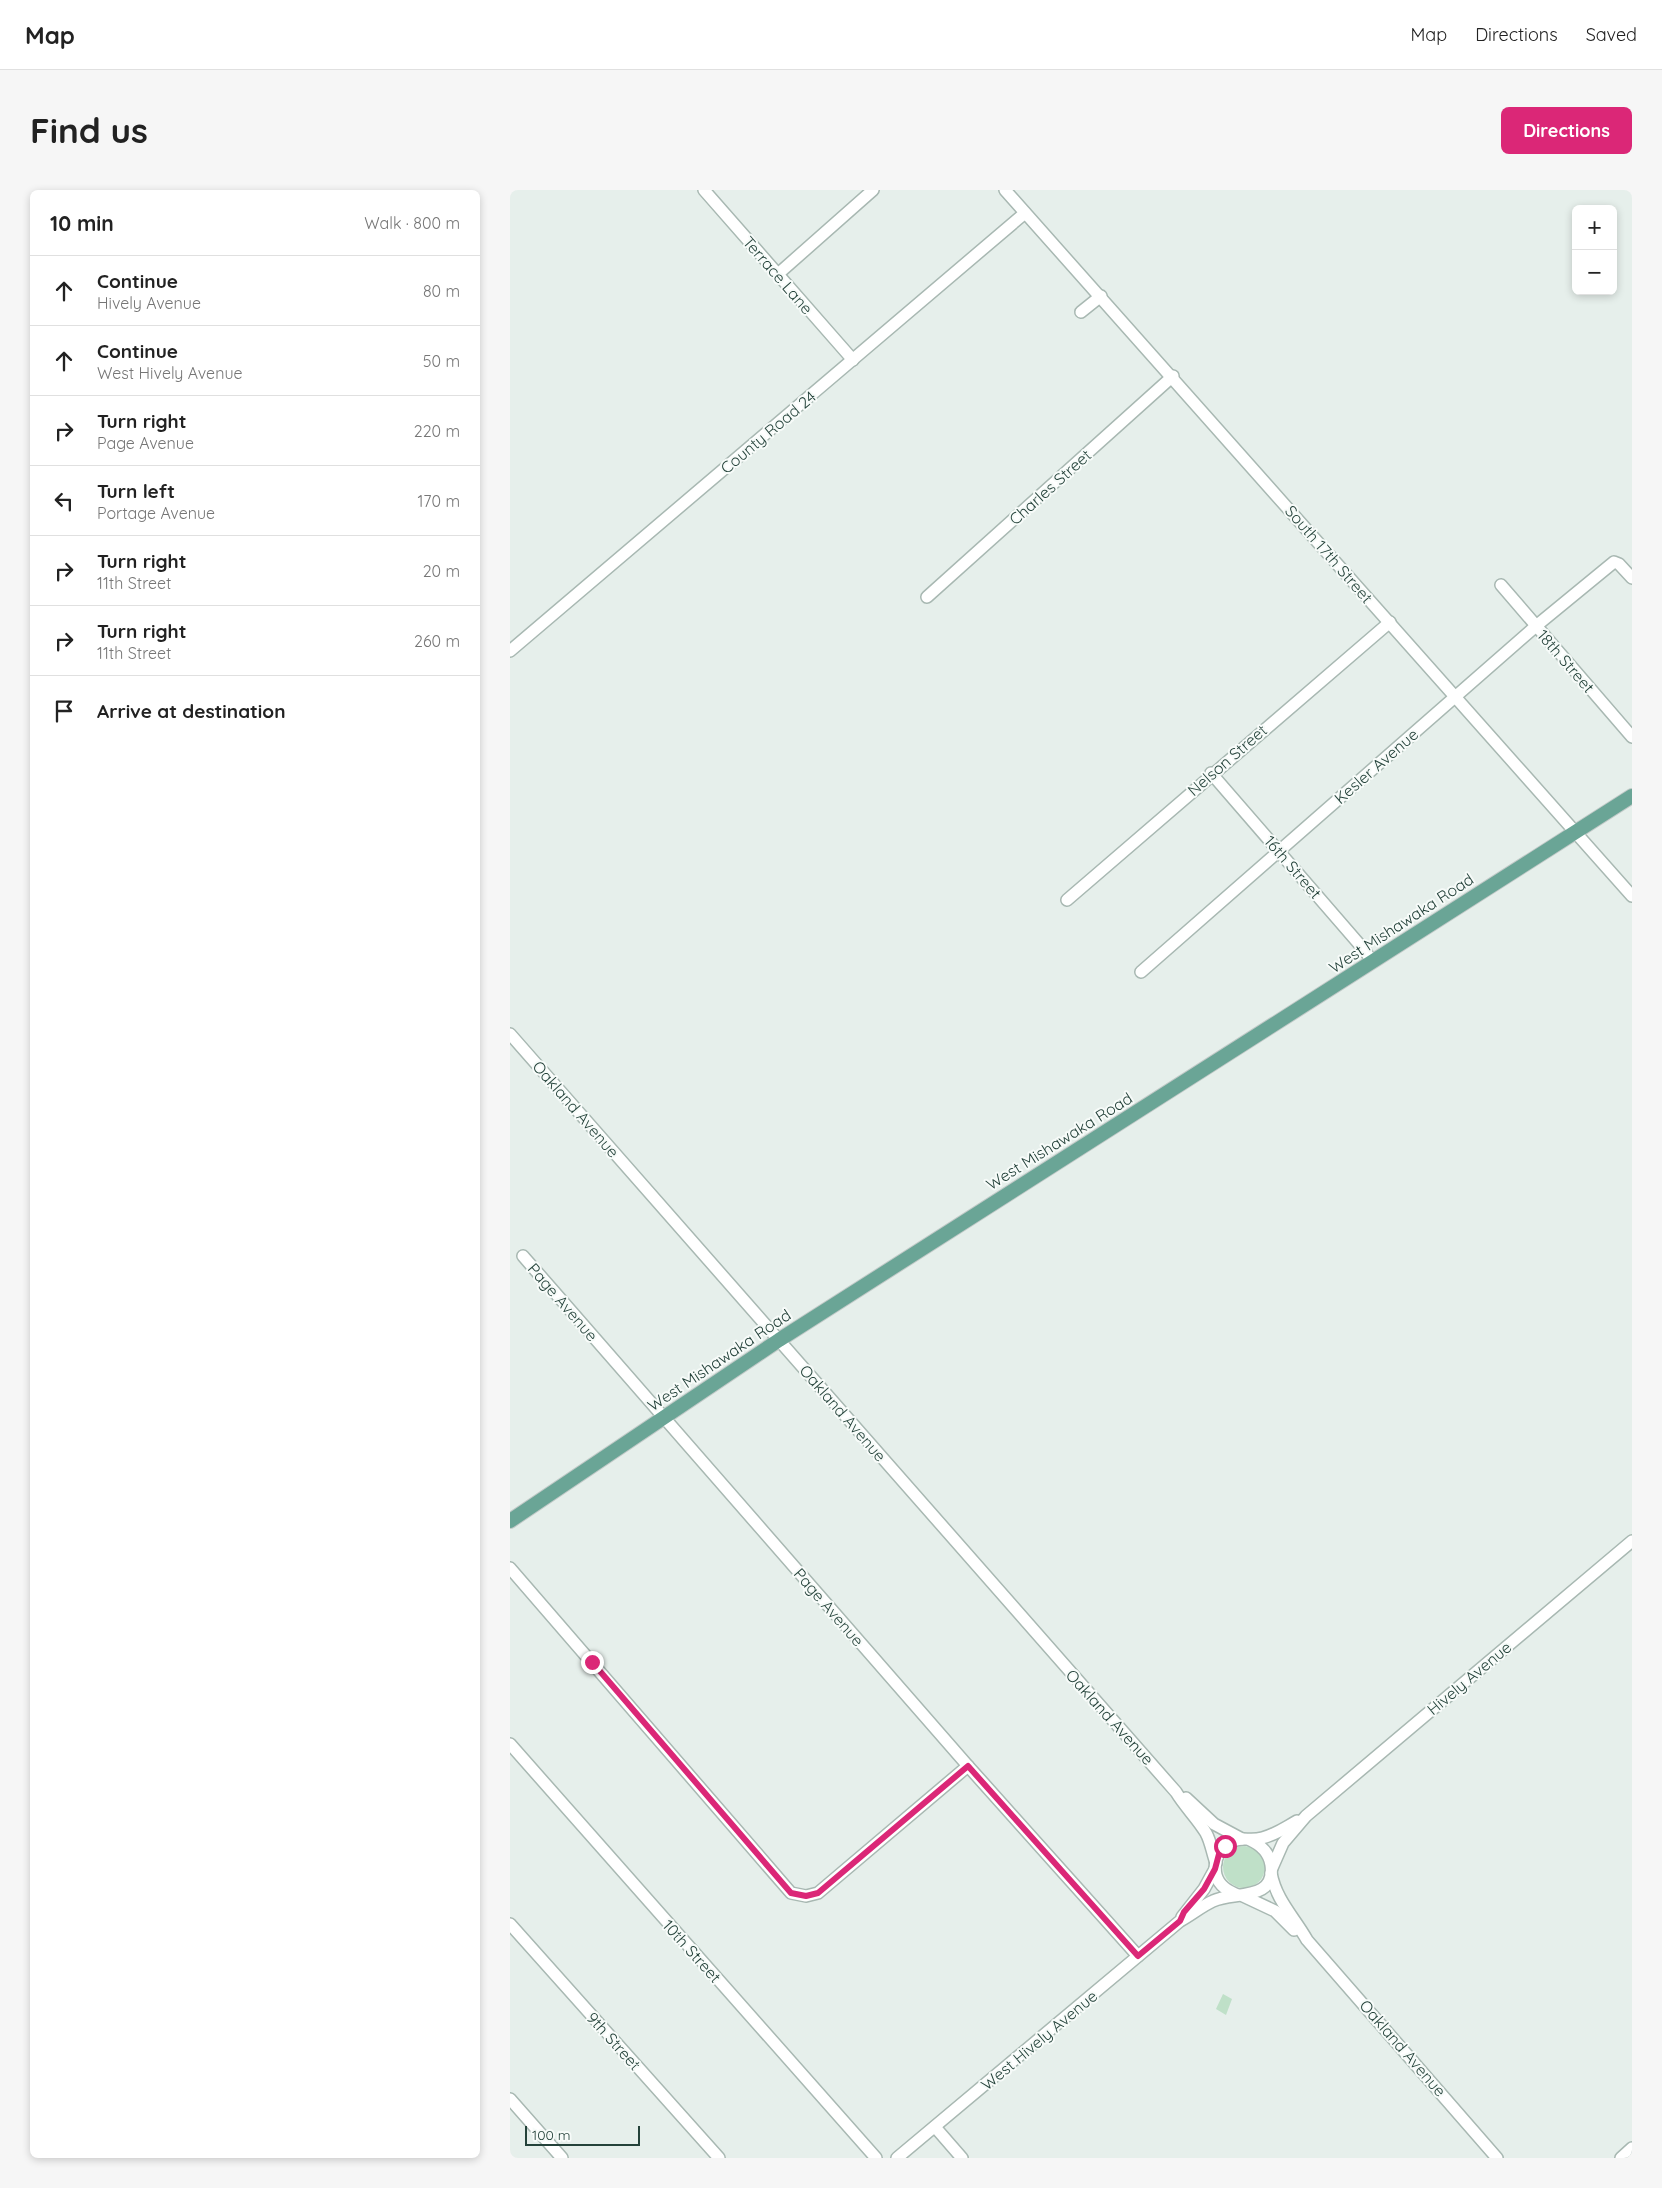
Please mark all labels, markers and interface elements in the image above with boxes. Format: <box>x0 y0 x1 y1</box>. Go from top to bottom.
text: Map <box>25 20 75 50</box>
text: Map <box>1410 23 1447 46</box>
text: Directions <box>1475 23 1558 46</box>
text: Saved <box>1586 23 1637 46</box>
button: Directions <box>1501 107 1632 154</box>
text: Find us <box>30 108 148 152</box>
map controls <box>1572 205 1617 295</box>
button: + <box>1572 205 1617 250</box>
text: 10 min <box>50 210 114 236</box>
text: Walk · 800 m <box>364 213 460 233</box>
street label: Terrace Lane <box>739 232 817 318</box>
button: − <box>1572 250 1617 295</box>
text: Continue <box>97 269 178 293</box>
icon: ahead <box>50 277 78 305</box>
text: 80 m <box>423 281 460 301</box>
text: Hively Avenue <box>97 293 201 313</box>
text: Continue <box>97 339 178 363</box>
icon: ahead <box>50 347 78 375</box>
text: 50 m <box>423 351 460 371</box>
text: West Hively Avenue <box>97 363 243 383</box>
street label: County Road 24 <box>716 386 820 478</box>
text: Turn right <box>97 409 186 433</box>
icon: right <box>50 417 78 445</box>
text: 220 m <box>414 421 460 441</box>
text: Page Avenue <box>97 433 194 453</box>
street label: Charles Street <box>1005 445 1095 529</box>
text: Turn left <box>97 479 175 503</box>
icon: left <box>50 487 78 515</box>
text: 170 m <box>417 491 460 511</box>
street label: South 17th Street <box>1281 501 1377 607</box>
text: Portage Avenue <box>97 503 215 523</box>
text: Turn right <box>97 549 186 573</box>
icon: right <box>50 557 78 585</box>
text: 20 m <box>423 561 460 581</box>
text: 11th Street <box>97 573 171 593</box>
text: Turn right <box>97 619 186 643</box>
street label: 18th Street <box>1533 625 1599 697</box>
icon: right <box>50 627 78 655</box>
text: 260 m <box>414 631 460 651</box>
text: 11th Street <box>97 643 171 663</box>
icon: arrive <box>50 697 78 725</box>
text: Arrive at destination <box>97 699 286 723</box>
street label: Nelson Street <box>1183 720 1271 800</box>
street label: Kesler Avenue <box>1330 724 1422 808</box>
street label: 16th Street <box>1260 831 1326 903</box>
street label: West Mishawaka Road <box>1325 869 1477 977</box>
street label: Oakland Avenue <box>528 1056 624 1162</box>
street label: West Mishawaka Road <box>982 1088 1136 1194</box>
street label: Page Avenue <box>524 1259 602 1345</box>
street label: West Mishawaka Road <box>644 1305 794 1415</box>
street label: Oakland Avenue <box>795 1360 891 1466</box>
street label: Page Avenue <box>790 1564 868 1650</box>
street label: Hively Avenue <box>1423 1637 1515 1719</box>
route end <box>581 1651 604 1674</box>
street label: Oakland Avenue <box>1062 1665 1158 1769</box>
route start <box>1214 1835 1237 1858</box>
street label: 10th Street <box>658 1915 726 1987</box>
street label: West Hively Avenue <box>977 1986 1101 2094</box>
street label: Oakland Avenue <box>1355 1995 1451 2101</box>
street label: 9th Street <box>583 2008 645 2074</box>
scale bar <box>525 2123 640 2146</box>
text: 100 m <box>532 2126 570 2144</box>

